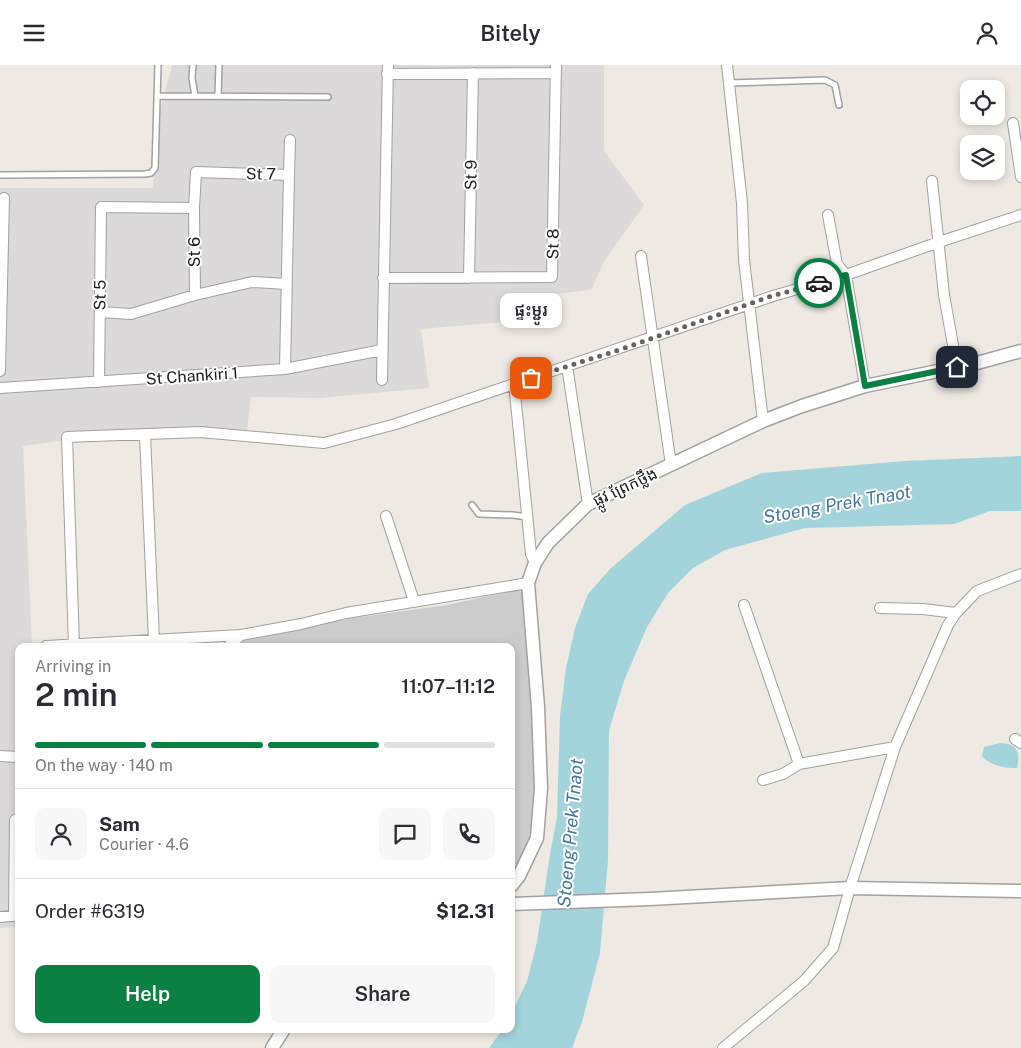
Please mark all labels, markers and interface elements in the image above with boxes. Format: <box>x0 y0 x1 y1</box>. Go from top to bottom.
icon: menu <box>20 19 48 47</box>
icon: person <box>973 19 1001 47</box>
text: Bitely <box>480 20 541 46</box>
map controls <box>960 80 1005 180</box>
button: locate <box>960 80 1005 125</box>
button: layers <box>960 135 1005 180</box>
street label: St 9 <box>461 160 481 190</box>
street label: St 7 <box>246 164 276 184</box>
street label: St 8 <box>543 228 563 260</box>
street label: St 6 <box>185 237 204 267</box>
courier <box>794 258 844 308</box>
icon: car <box>805 269 833 297</box>
street label: St 5 <box>90 279 110 311</box>
callout: ផ្ទះម្ជូរ <box>500 293 562 328</box>
text: ផ្ទះម្ជូរ <box>514 301 548 320</box>
pin <box>936 346 978 388</box>
icon: home <box>943 353 971 381</box>
pin <box>510 357 552 399</box>
street label: St Chankiri 1 <box>145 363 239 389</box>
icon: bag <box>517 364 545 392</box>
street label: ផ្លូវ ព្រែកថ្លឹង <box>589 462 662 515</box>
water label: Stoeng Prek Tnaot <box>762 481 913 527</box>
text: Arriving in <box>35 657 111 676</box>
text: 11:07–11:12 <box>401 675 495 697</box>
text: 2 min <box>35 676 118 713</box>
text: On the way · 140 m <box>35 756 173 775</box>
water label: Stoeng Prek Tnaot <box>553 757 587 908</box>
button: person <box>35 808 87 860</box>
button: chat <box>379 808 431 860</box>
button: phone <box>443 808 495 860</box>
text: Sam <box>99 813 140 835</box>
text: Courier · 4.6 <box>99 835 189 854</box>
text: Order #6319 <box>35 900 145 922</box>
text: $12.31 <box>436 900 495 922</box>
button: Help <box>35 965 260 1023</box>
button: Share <box>270 965 495 1023</box>

